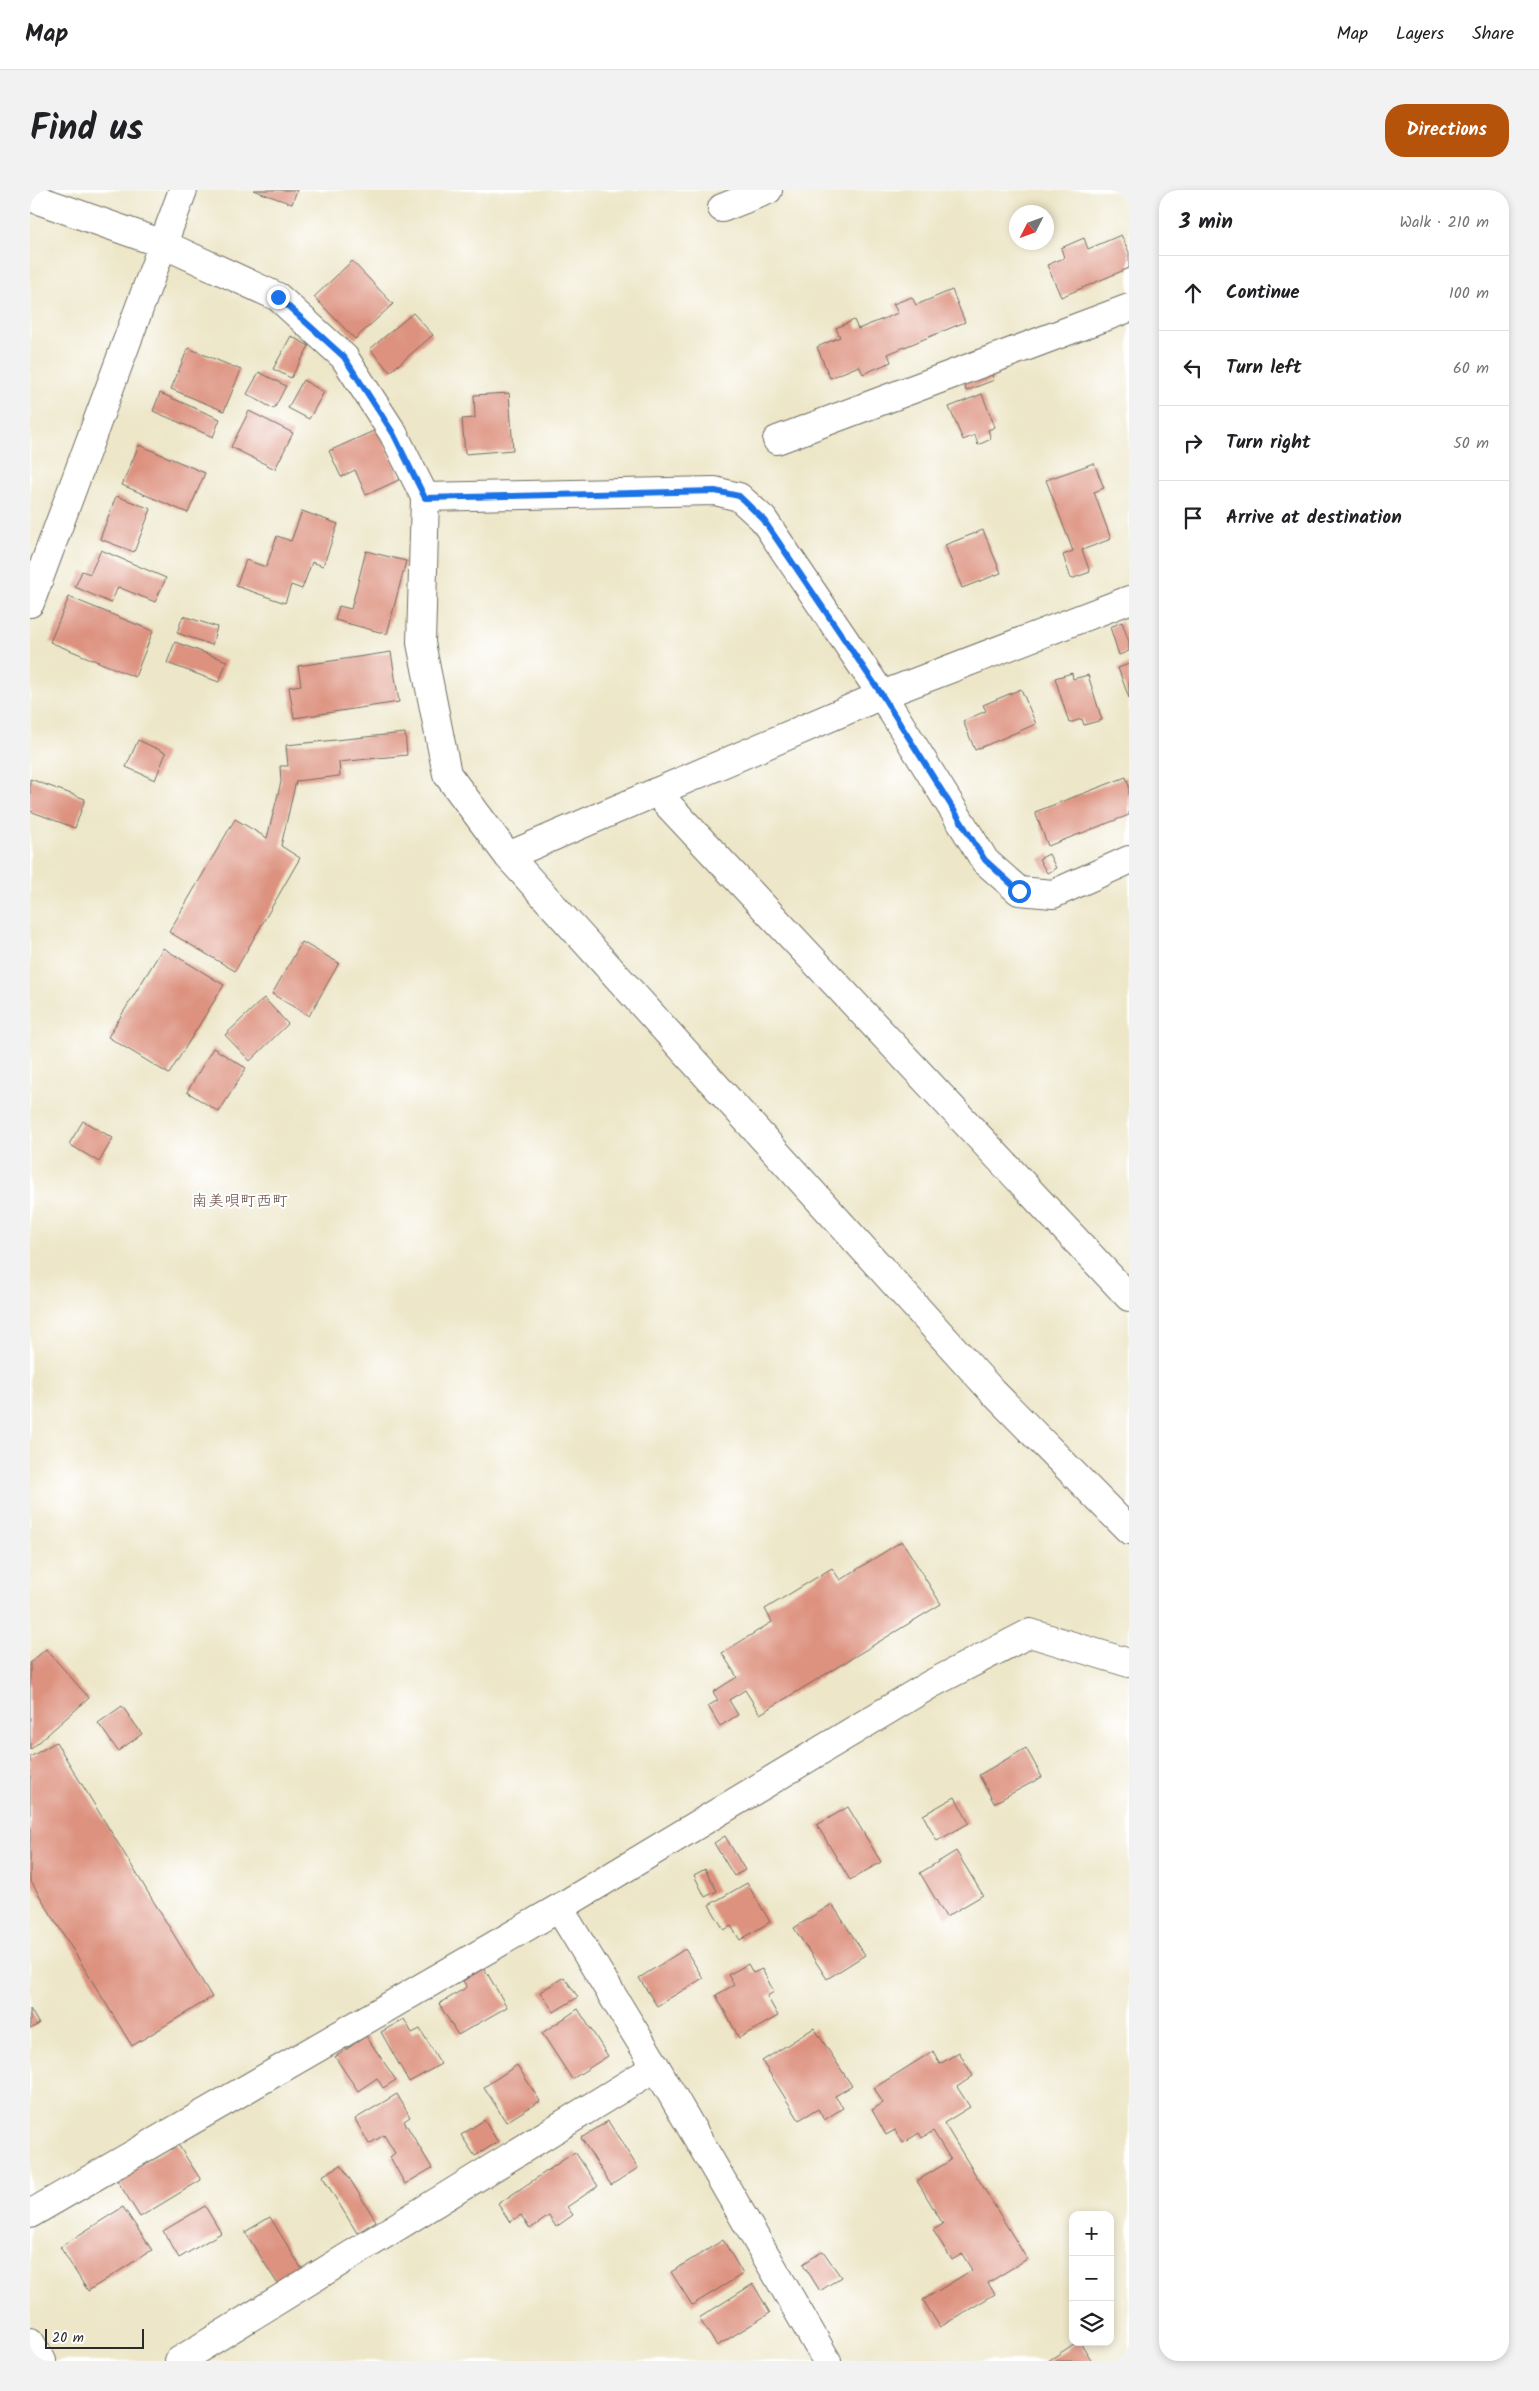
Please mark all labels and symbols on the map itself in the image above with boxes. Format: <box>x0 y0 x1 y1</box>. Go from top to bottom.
north arrow <box>1009 205 1054 250</box>
route end <box>267 286 290 309</box>
route start <box>1008 880 1031 903</box>
district label: 南美唄町西町 <box>192 1189 288 1214</box>
scale bar <box>45 2326 144 2349</box>

